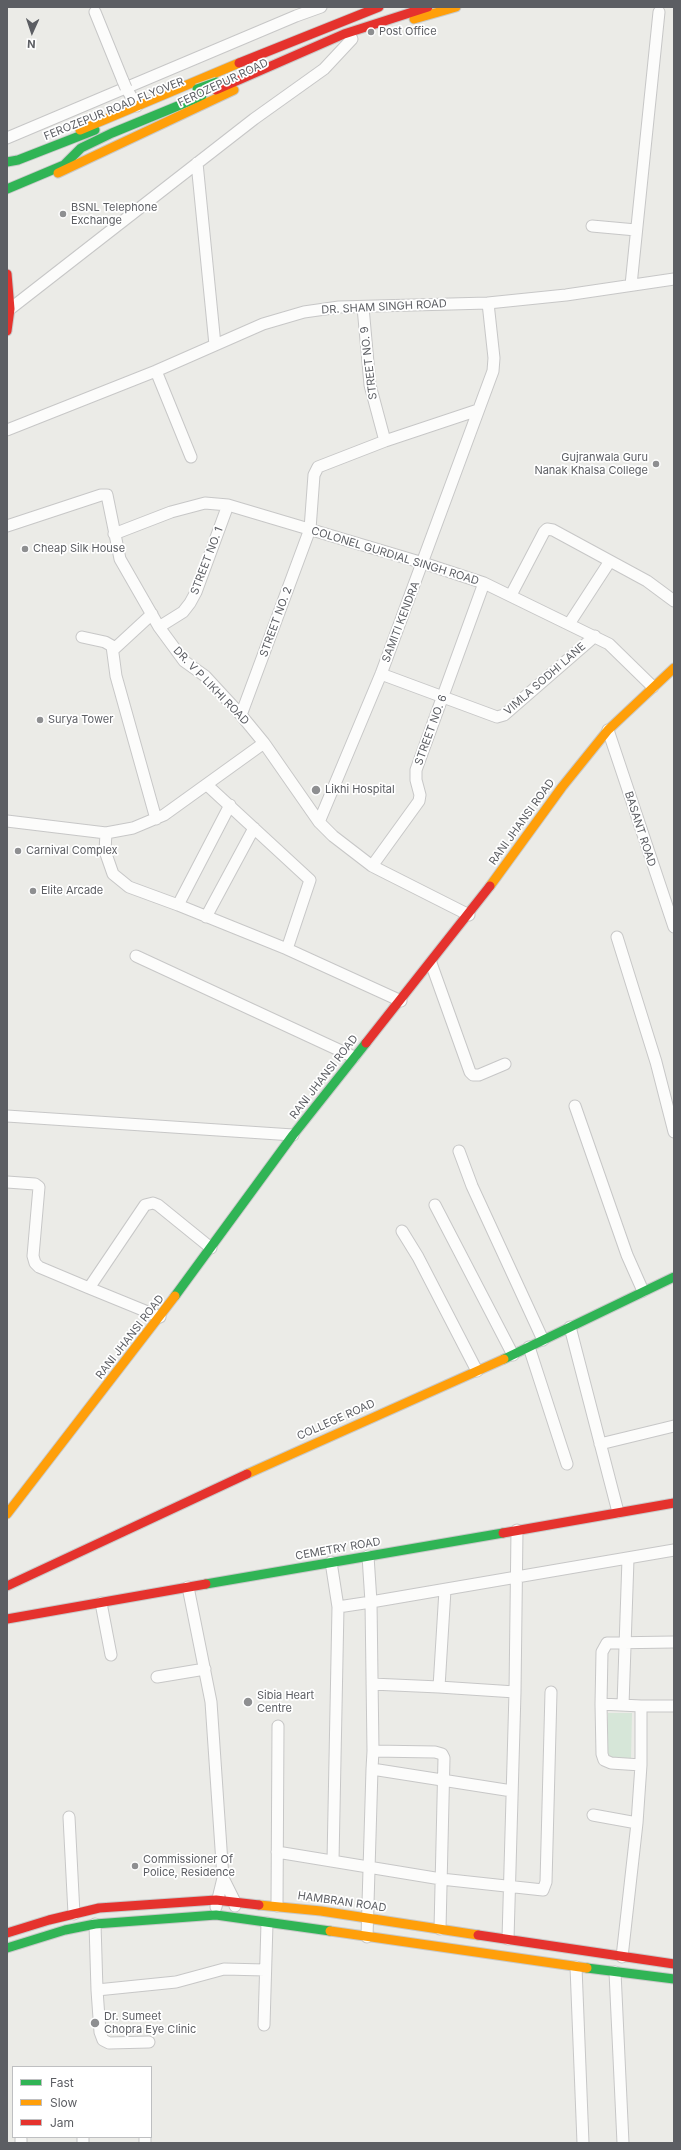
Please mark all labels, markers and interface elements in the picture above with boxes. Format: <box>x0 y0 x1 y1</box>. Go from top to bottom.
north arrow <box>12 12 52 52</box>
place label: Post Office <box>379 25 437 39</box>
marker: Post Office <box>366 27 376 37</box>
text: N <box>27 37 36 51</box>
street label: FEROZEPUR ROAD <box>176 56 270 110</box>
street label: FEROZEPUR ROAD FLYOVER <box>42 75 186 143</box>
place label: BSNL Telephone Exchange <box>71 201 157 227</box>
marker: BSNL Telephone Exchange <box>58 209 68 219</box>
street label: DR. SHAM SINGH ROAD <box>321 297 447 317</box>
street label: STREET NO. 9 <box>358 325 380 401</box>
place label: Gujranwala Guru Nanak Khalsa College <box>534 451 648 477</box>
marker: Gujranwala Guru Nanak Khalsa College <box>651 459 661 469</box>
street label: COLONEL GURDIAL SINGH ROAD <box>310 524 480 588</box>
street label: STREET NO. 1 <box>188 525 226 597</box>
place label: Cheap Silk House <box>33 542 125 556</box>
marker: Cheap Silk House <box>20 544 30 554</box>
street label: SAMITI KENDRA <box>380 580 422 664</box>
street label: STREET NO. 2 <box>257 585 295 659</box>
street label: VIMLA SODHI LANE <box>502 640 588 718</box>
street label: DR. V P LIKHI ROAD <box>170 644 252 728</box>
street label: STREET NO. 6 <box>412 693 450 767</box>
place label: Surya Tower <box>48 713 113 727</box>
marker: Surya Tower <box>35 715 45 725</box>
street label: RANI JHANSI ROAD <box>486 776 558 868</box>
place label: Likhi Hospital <box>325 783 395 797</box>
marker: Likhi Hospital <box>310 784 322 796</box>
street label: BASANT ROAD <box>622 790 658 868</box>
place label: Carnival Complex <box>26 844 118 858</box>
marker: Carnival Complex <box>13 846 23 856</box>
place label: Elite Arcade <box>41 884 103 898</box>
marker: Elite Arcade <box>28 886 38 896</box>
street label: RANI JHANSI ROAD <box>287 1032 361 1122</box>
street label: RANI JHANSI ROAD <box>93 1292 167 1382</box>
street label: COLLEGE ROAD <box>295 1397 377 1443</box>
street label: CEMETRY ROAD <box>294 1535 382 1563</box>
place label: Sibia Heart Centre <box>257 1689 314 1715</box>
marker: Sibia Heart Centre <box>242 1696 254 1708</box>
place label: Commissioner Of Police, Residence <box>143 1853 235 1879</box>
marker: Commissioner Of Police, Residence <box>130 1861 140 1871</box>
street label: HAMBRAN ROAD <box>297 1889 387 1915</box>
place label: Dr. Sumeet Chopra Eye Clinic <box>104 2010 196 2036</box>
marker: Dr. Sumeet Chopra Eye Clinic <box>89 2017 101 2029</box>
legend <box>12 2066 152 2138</box>
text: Fast <box>50 2075 74 2090</box>
text: Slow <box>50 2095 77 2110</box>
text: Jam <box>50 2115 74 2130</box>

